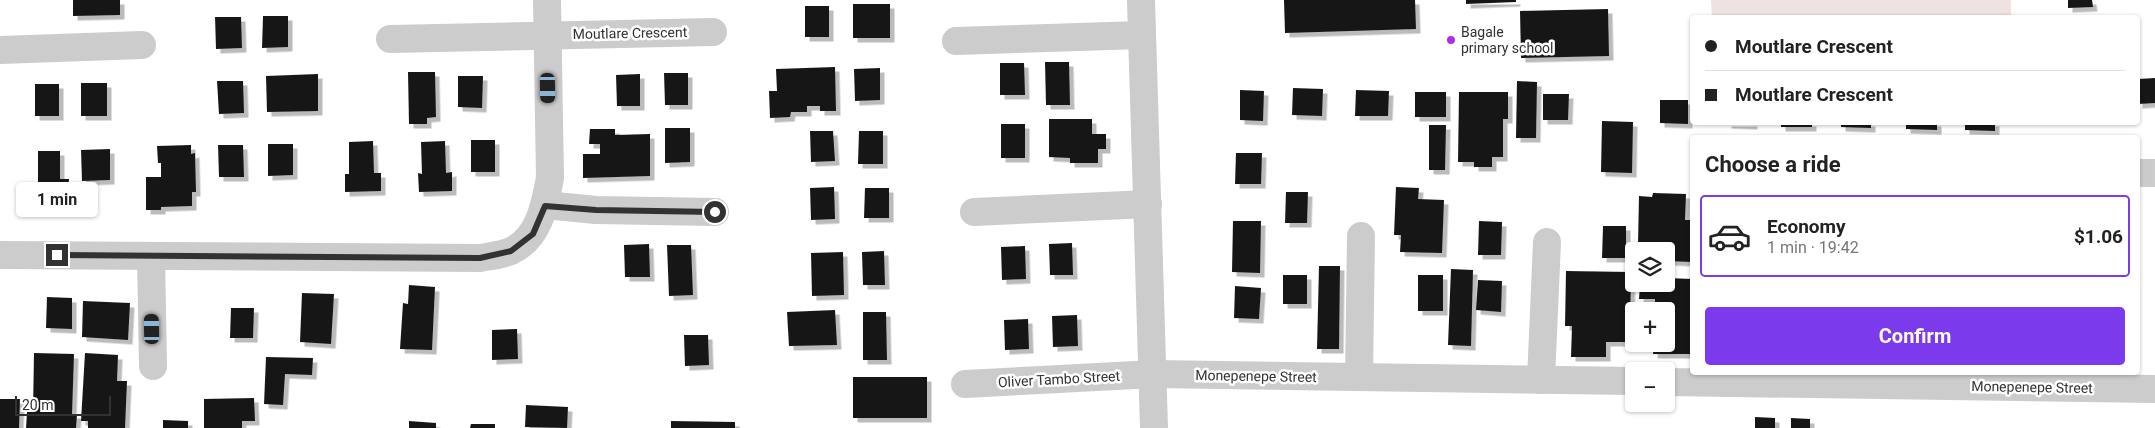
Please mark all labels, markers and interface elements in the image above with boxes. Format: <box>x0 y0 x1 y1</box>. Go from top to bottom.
street label: Moutlare Crescent <box>573 24 688 42</box>
place label: Bagale primary school <box>1461 24 1554 56</box>
marker: Bagale primary school <box>1445 34 1457 46</box>
text: Moutlare Crescent <box>1735 35 1893 58</box>
car <box>540 73 555 103</box>
text: Moutlare Crescent <box>1735 83 1893 106</box>
text: Choose a ride <box>1705 152 1841 177</box>
callout: 1 min <box>16 182 98 218</box>
text: 1 min <box>37 190 77 209</box>
route start <box>704 201 726 223</box>
icon: car <box>1707 214 1752 259</box>
text: Economy <box>1767 215 1846 238</box>
text: $1.06 <box>2074 225 2123 248</box>
text: 1 min · 19:42 <box>1767 238 1859 257</box>
map controls <box>1625 242 1675 412</box>
button: layers <box>1625 242 1675 292</box>
route end <box>46 244 68 266</box>
button: + <box>1625 302 1675 352</box>
button: Confirm <box>1705 307 2125 365</box>
car <box>144 314 159 344</box>
button: − <box>1625 362 1675 412</box>
street label: Monepenepe Street <box>1195 367 1317 385</box>
street label: Oliver Tambo Street <box>998 368 1121 390</box>
street label: Monepenepe Street <box>1971 378 2093 396</box>
scale bar <box>15 393 111 416</box>
text: 20 m <box>22 397 54 413</box>

